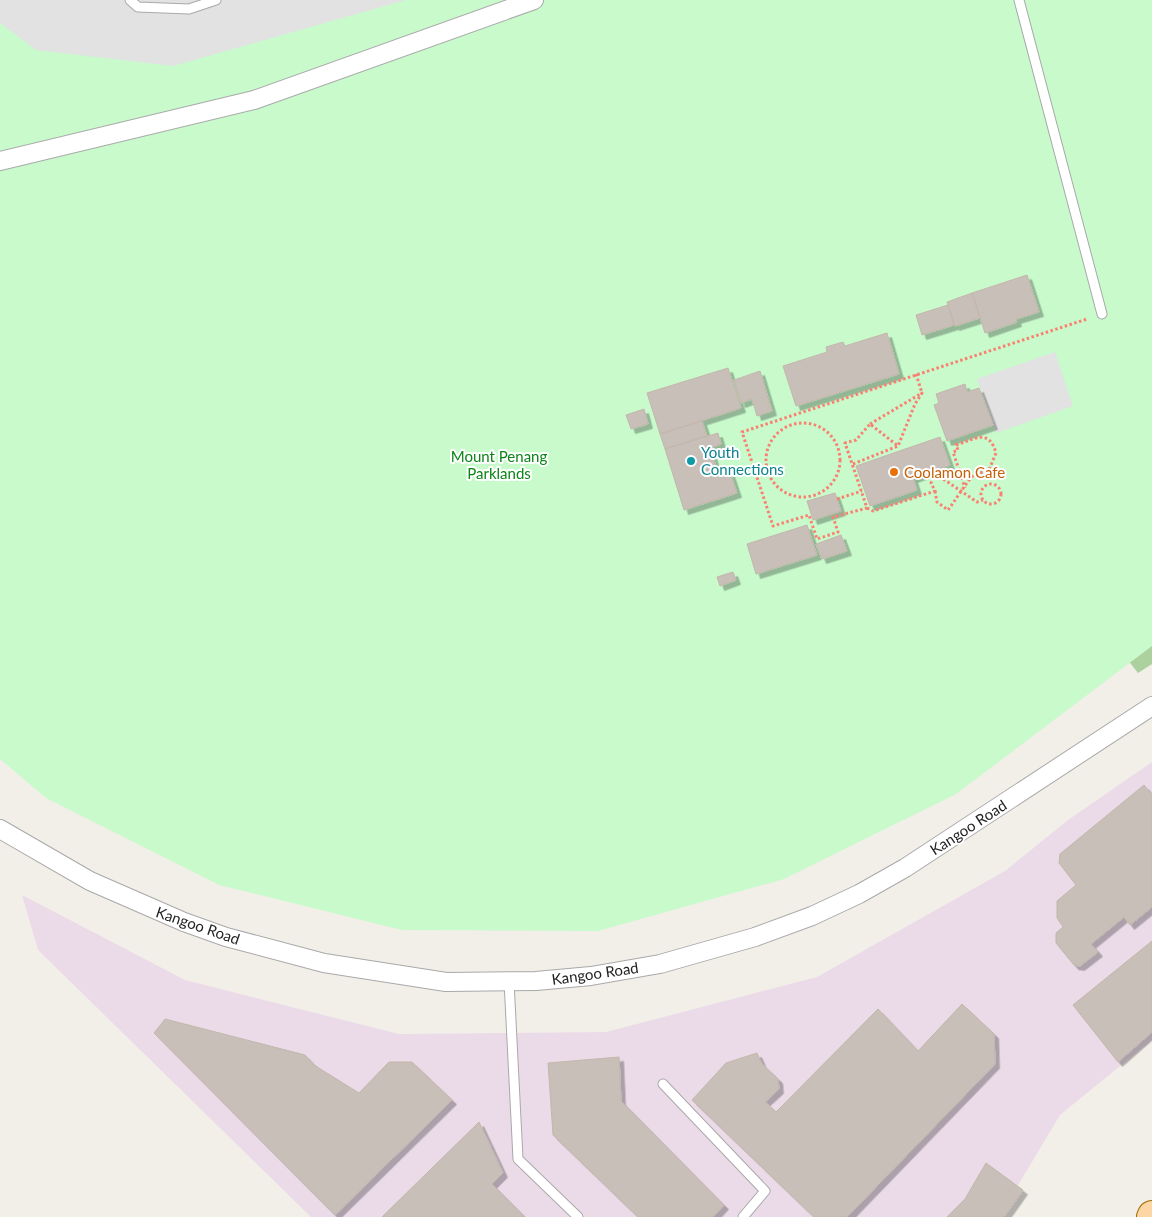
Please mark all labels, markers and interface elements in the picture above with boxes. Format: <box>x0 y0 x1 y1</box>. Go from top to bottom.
place label: Youth Connections <box>701 443 784 478</box>
park label: Mount Penang Parklands <box>451 447 547 482</box>
marker: Youth Connections <box>685 455 697 467</box>
place label: Coolamon Cafe <box>904 463 1005 481</box>
marker: Coolamon Cafe <box>888 466 900 478</box>
street label: Kangoo Road <box>926 796 1010 858</box>
street label: Kangoo Road <box>154 902 242 948</box>
street label: Kangoo Road <box>550 958 640 988</box>

